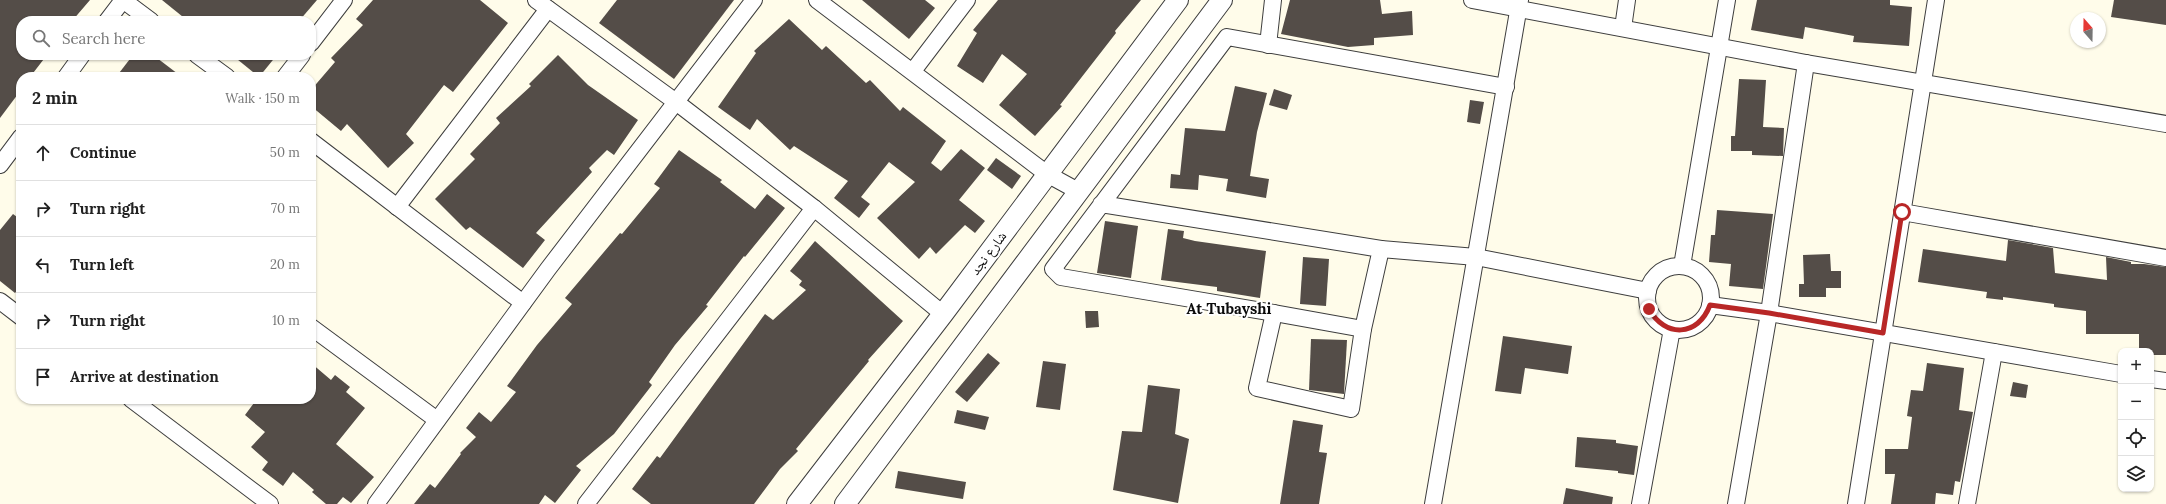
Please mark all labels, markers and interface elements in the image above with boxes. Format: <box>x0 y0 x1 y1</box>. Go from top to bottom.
north arrow <box>2070 12 2106 48</box>
search box <box>16 16 316 60</box>
icon: search <box>30 27 52 49</box>
text: Search here <box>62 29 145 48</box>
text: 2 min <box>32 87 78 109</box>
text: Walk · 150 m <box>225 90 300 107</box>
icon: ahead <box>32 142 54 164</box>
text: Continue <box>70 143 136 162</box>
text: 50 m <box>270 144 300 161</box>
icon: right <box>32 198 54 220</box>
text: Turn right <box>70 199 146 218</box>
text: 70 m <box>271 200 300 217</box>
route start <box>1893 203 1911 221</box>
street label: شارع نجد <box>966 228 1011 279</box>
icon: left <box>32 254 54 276</box>
text: Turn left <box>70 255 134 274</box>
text: 20 m <box>270 256 300 273</box>
district label: At Tubayshi <box>1187 299 1272 318</box>
route end <box>1640 300 1658 318</box>
icon: right <box>32 310 54 332</box>
text: Turn right <box>70 311 146 330</box>
text: 10 m <box>272 312 300 329</box>
map controls <box>2118 348 2154 492</box>
button: + <box>2118 348 2154 384</box>
icon: arrive <box>32 366 54 388</box>
text: Arrive at destination <box>70 367 219 386</box>
button: − <box>2118 384 2154 420</box>
button: locate <box>2118 420 2154 456</box>
button: layers <box>2118 456 2154 492</box>

